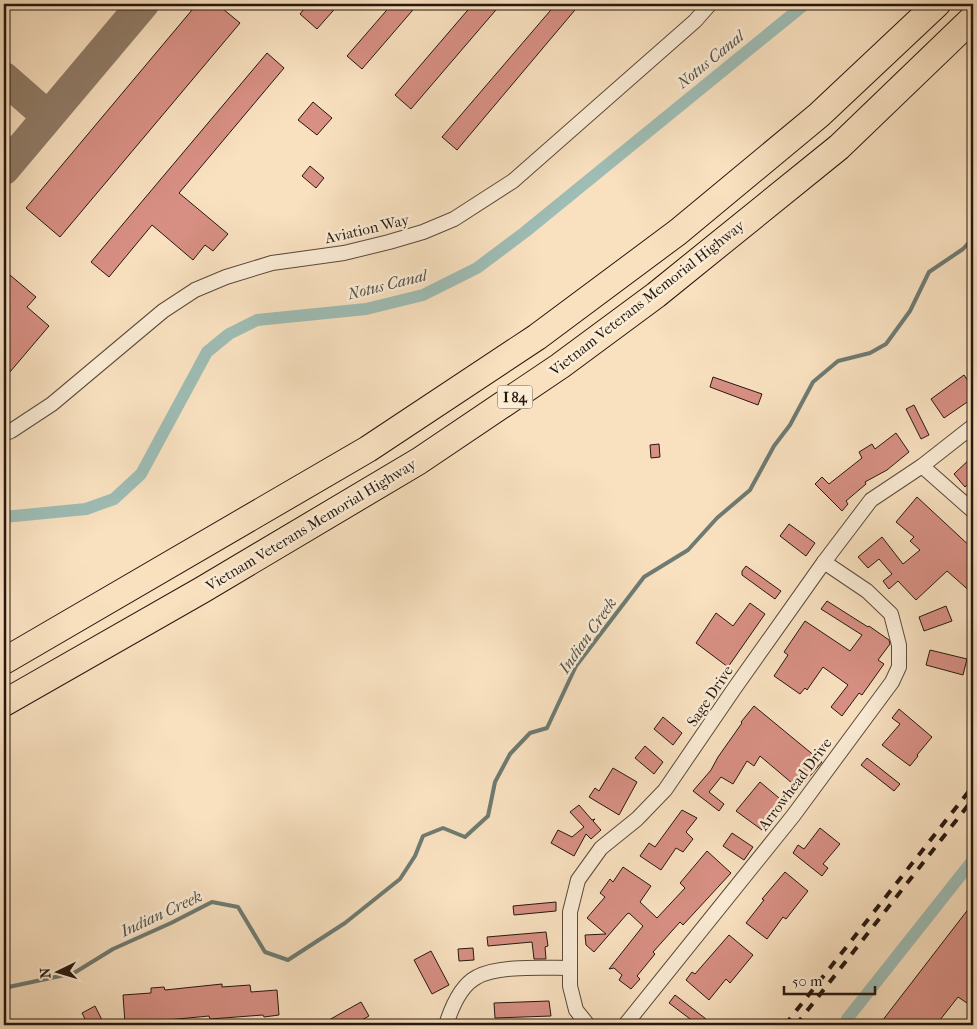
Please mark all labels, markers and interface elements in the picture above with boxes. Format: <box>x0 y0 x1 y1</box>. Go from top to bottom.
water label: Notus Canal <box>672 25 749 93</box>
street label: Aviation Way <box>322 210 412 248</box>
street label: Vietnam Veterans Memorial Highway <box>545 216 749 380</box>
water label: Notus Canal <box>345 265 431 304</box>
road number: I 84 <box>498 386 532 408</box>
street label: Vietnam Veterans Memorial Highway <box>202 454 420 596</box>
water label: Indian Creek <box>554 594 620 678</box>
street label: Sage Drive <box>683 661 737 730</box>
street label: Arrowhead Drive <box>754 734 836 835</box>
water label: Indian Creek <box>116 886 205 941</box>
north arrow <box>32 946 82 996</box>
scale bar <box>784 964 876 996</box>
text: N <box>37 967 54 979</box>
text: 50 m <box>792 972 823 990</box>

